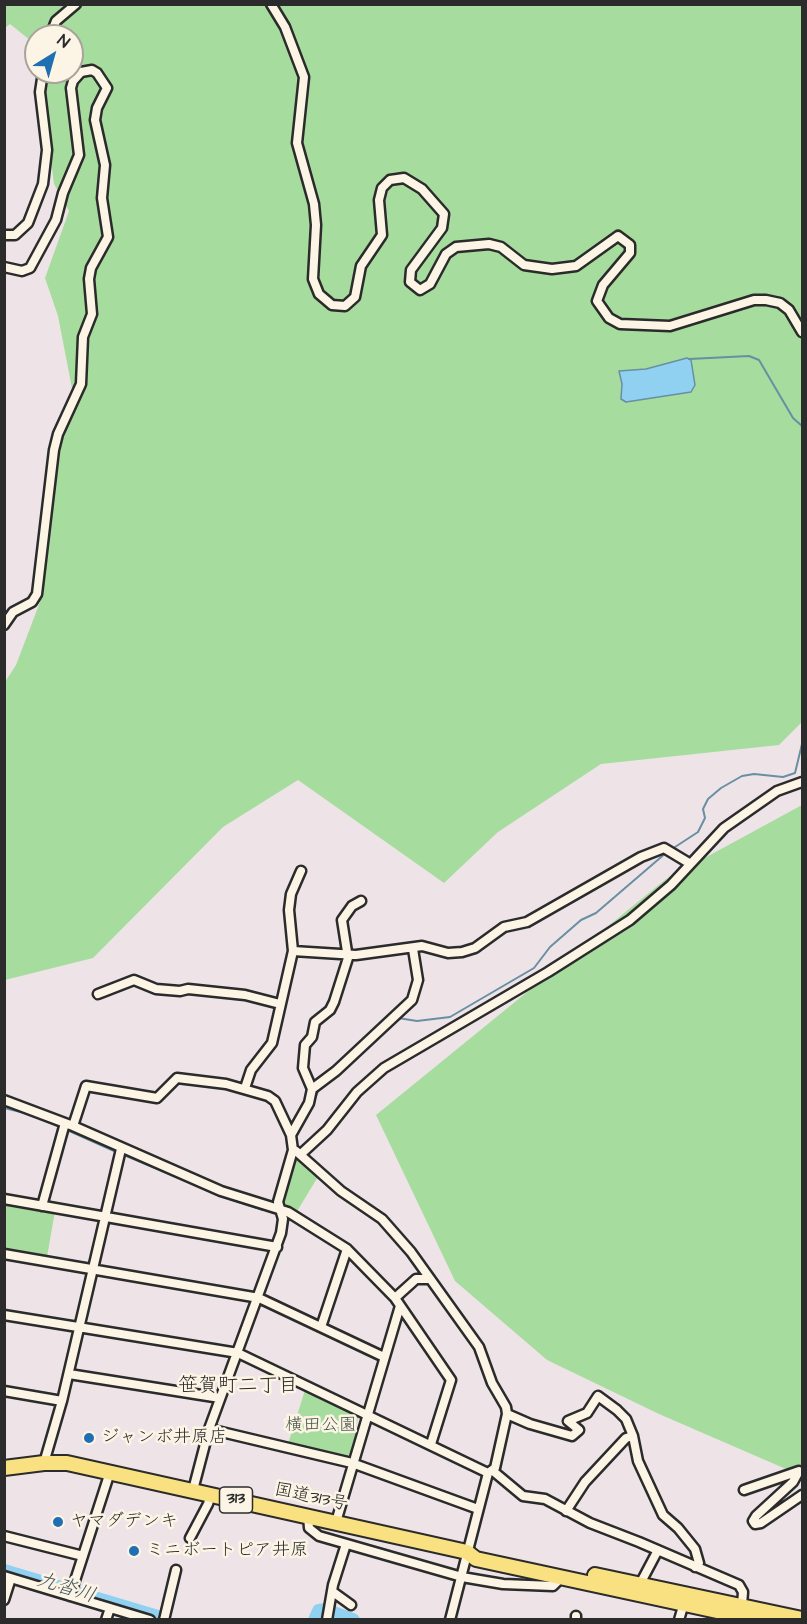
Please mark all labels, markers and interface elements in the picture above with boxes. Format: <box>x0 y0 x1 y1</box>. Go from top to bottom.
north arrow <box>24 24 84 84</box>
text: N <box>53 29 74 53</box>
district label: 笹賀町二丁目 <box>178 1375 298 1399</box>
park label: 横田公園 <box>285 1415 357 1437</box>
place label: ジャンボ井原店 <box>101 1427 227 1449</box>
marker: ジャンボ井原店 <box>82 1431 96 1445</box>
street label: 国道313号 <box>272 1480 350 1516</box>
road number: 313 <box>220 1487 252 1513</box>
place label: ヤマダデンキ <box>70 1511 178 1533</box>
marker: ヤマダデンキ <box>51 1515 65 1529</box>
place label: ミニボートピア井原 <box>146 1540 308 1562</box>
marker: ミニボートピア井原 <box>127 1544 141 1558</box>
water label: 九沓川 <box>34 1569 98 1609</box>

